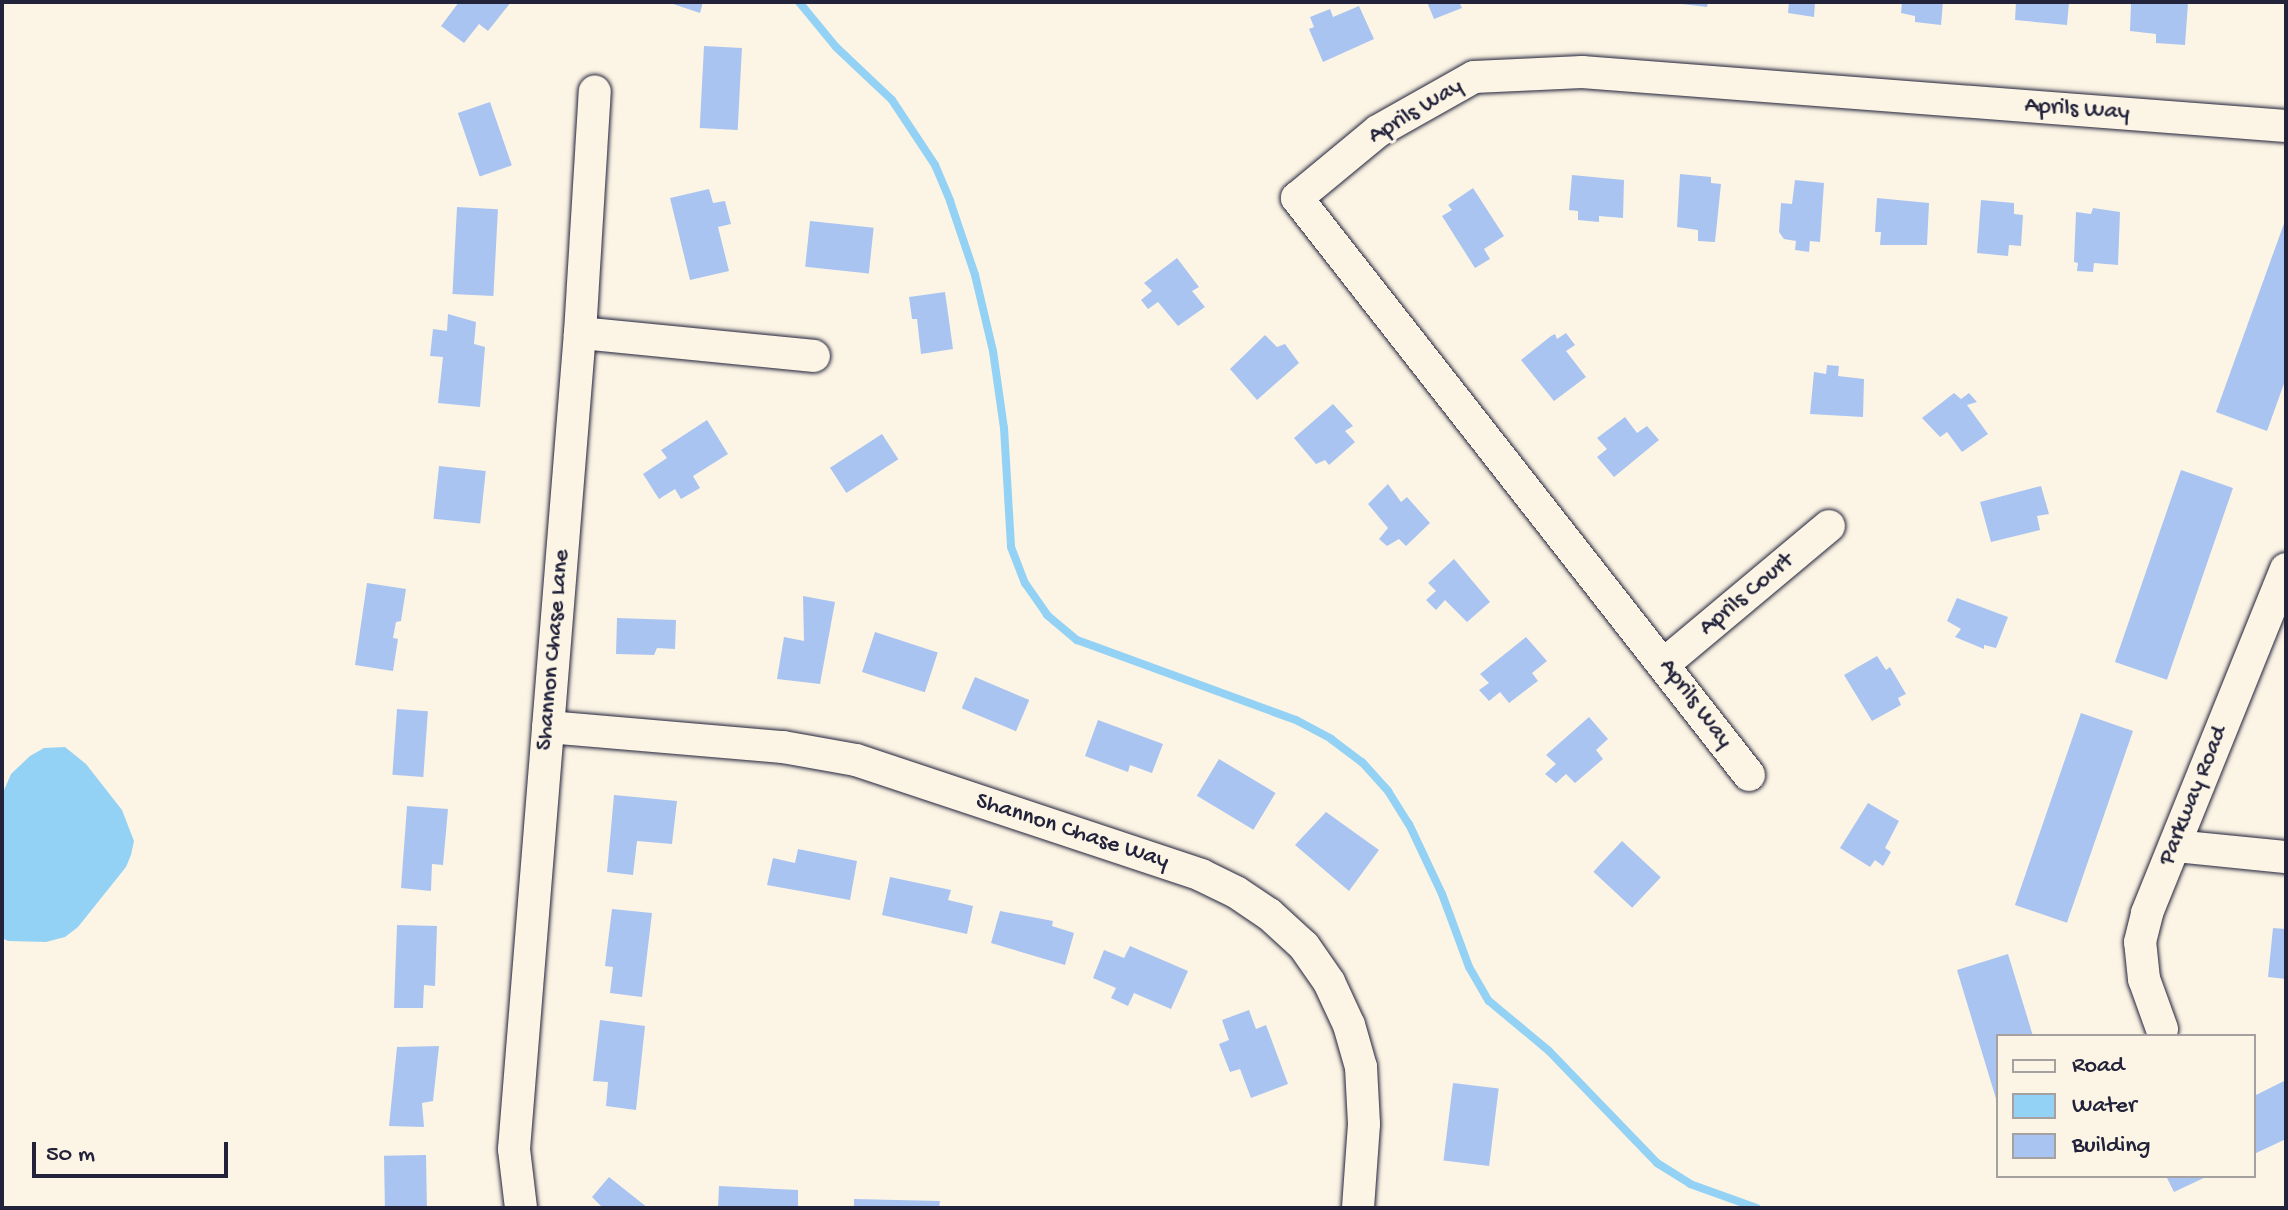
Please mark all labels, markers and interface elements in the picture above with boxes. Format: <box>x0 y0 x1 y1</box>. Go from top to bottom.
street label: Aprils Way <box>1364 73 1468 151</box>
street label: Aprils Way <box>2024 92 2130 128</box>
street label: Aprils Court <box>1694 547 1800 643</box>
street label: Shannon Chase Lane <box>531 548 577 752</box>
street label: Aprils Way <box>1652 653 1738 755</box>
street label: Parkway Road <box>2153 722 2235 870</box>
street label: Shannon Chase Way <box>972 787 1172 877</box>
legend <box>1996 1034 2256 1178</box>
text: Road <box>2072 1052 2124 1081</box>
text: Water <box>2072 1092 2136 1121</box>
scale bar <box>36 1126 232 1176</box>
text: Building <box>2072 1132 2150 1161</box>
text: 50 m <box>46 1141 95 1170</box>

